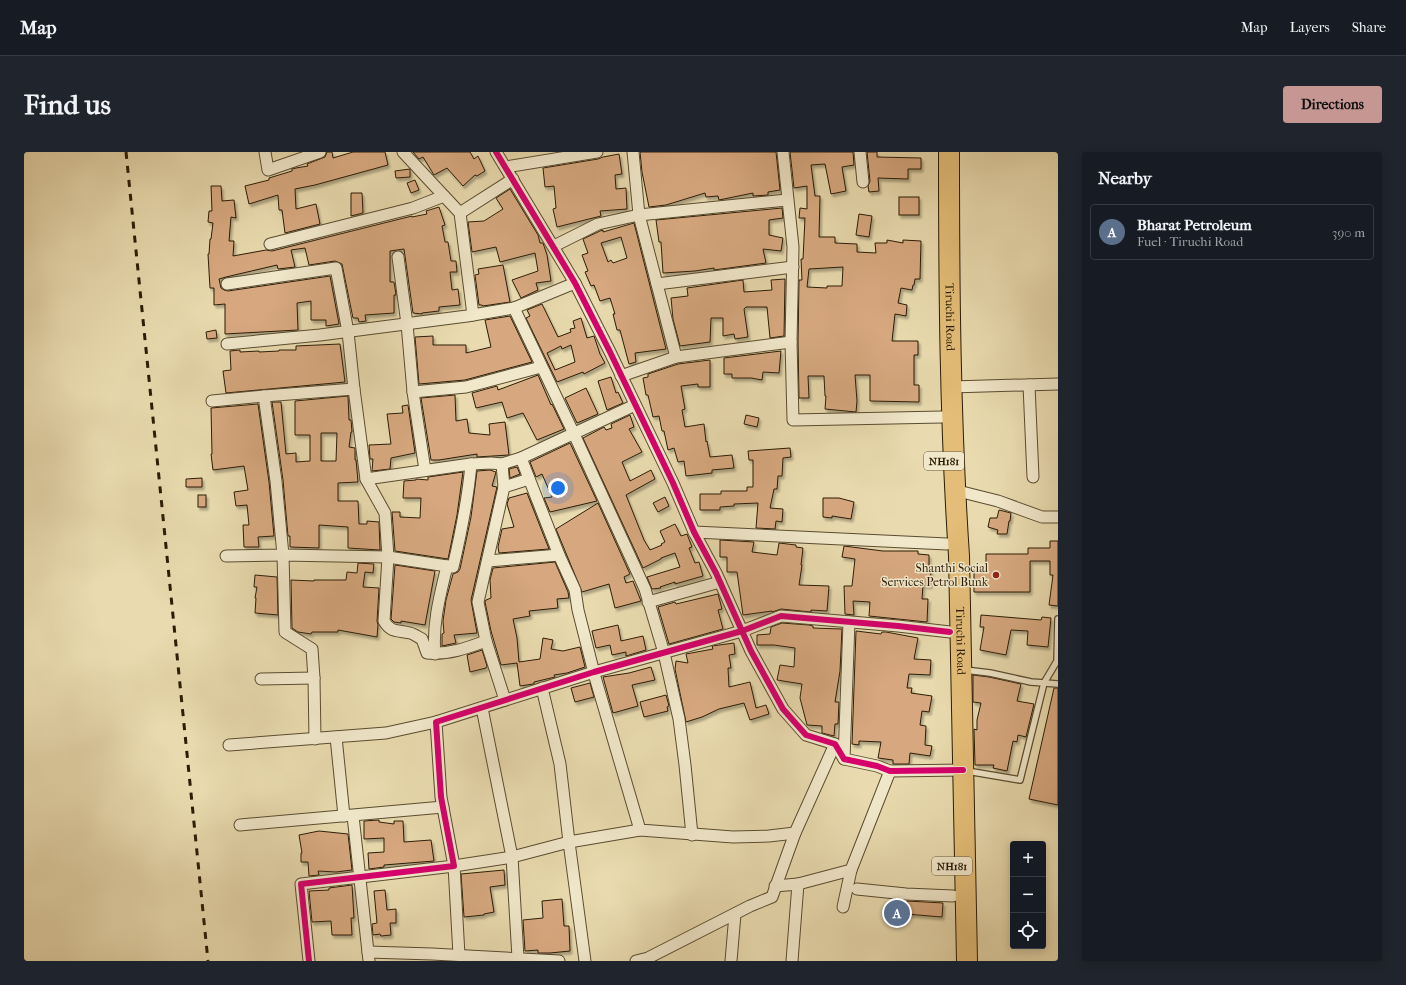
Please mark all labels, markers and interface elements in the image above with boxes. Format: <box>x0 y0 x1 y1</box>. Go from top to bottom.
text: Map <box>20 17 56 39</box>
text: Map <box>1241 19 1268 36</box>
text: Layers <box>1290 19 1330 36</box>
text: Share <box>1352 19 1386 36</box>
button: Directions <box>1283 86 1382 123</box>
text: Find us <box>24 88 111 121</box>
text: Nearby <box>1098 168 1152 188</box>
text: Bharat Petroleum <box>1137 216 1252 234</box>
text: A <box>1108 225 1116 240</box>
text: 390 m <box>1332 225 1365 240</box>
text: Fuel · Tiruchi Road <box>1137 234 1243 249</box>
street label: Tiruchi Road <box>943 283 958 352</box>
road number: NH181 <box>924 452 964 470</box>
your location <box>548 478 568 498</box>
place label: Shanthi Social Services Petrol Bunk <box>881 561 989 589</box>
marker: Shanthi Social Services Petrol Bunk <box>991 570 1001 580</box>
street label: Tiruchi Road <box>953 607 968 675</box>
map controls <box>1010 841 1046 949</box>
button: + <box>1010 841 1046 877</box>
road number: NH181 <box>932 857 972 875</box>
button: − <box>1010 877 1046 913</box>
pin: A <box>884 898 910 928</box>
button: locate <box>1010 913 1046 949</box>

